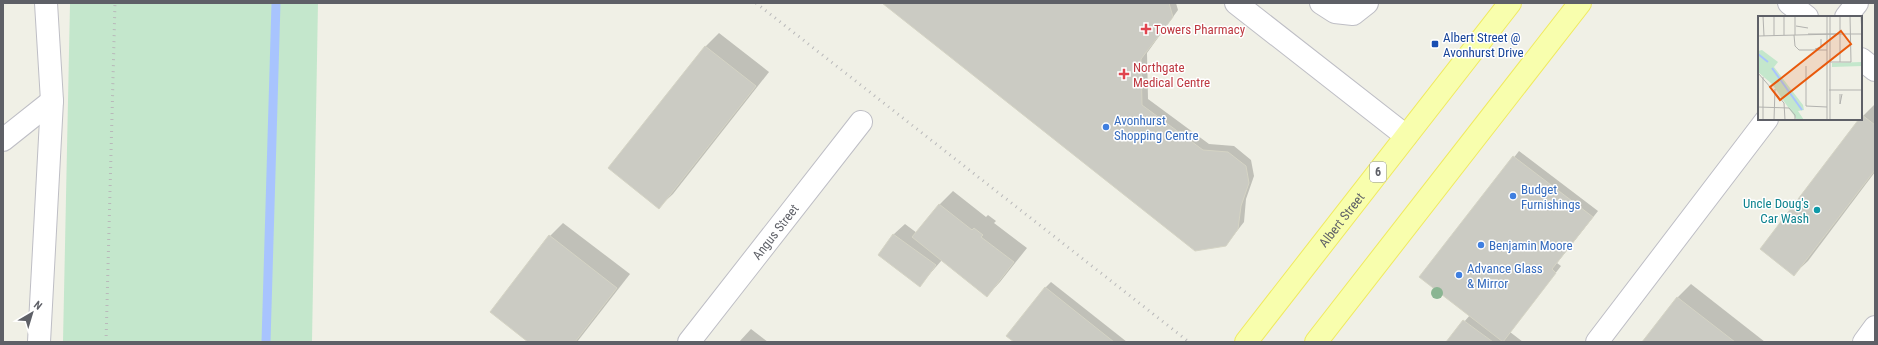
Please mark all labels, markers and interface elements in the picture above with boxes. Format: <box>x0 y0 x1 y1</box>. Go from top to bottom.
inset map <box>1758 16 1862 120</box>
place label: Towers Pharmacy <box>1154 22 1246 37</box>
marker: Towers Pharmacy <box>1141 24 1151 34</box>
place label: Albert Street @ Avonhurst Drive <box>1443 30 1524 60</box>
marker: Albert Street @ Avonhurst Drive <box>1430 39 1440 49</box>
place label: Northgate Medical Centre <box>1133 60 1210 90</box>
marker: Northgate Medical Centre <box>1118 68 1130 80</box>
place label: Avonhurst Shopping Centre <box>1114 113 1199 143</box>
marker: Avonhurst Shopping Centre <box>1101 122 1111 132</box>
road number: 6 <box>1370 162 1386 182</box>
place label: Budget Furnishings <box>1521 182 1581 212</box>
street label: Albert Street <box>1315 189 1367 250</box>
marker: Budget Furnishings <box>1508 191 1518 201</box>
place label: Uncle Doug's Car Wash <box>1743 196 1809 226</box>
street label: Angus Street <box>749 201 802 262</box>
marker: Uncle Doug's Car Wash <box>1812 205 1822 215</box>
place label: Benjamin Moore <box>1489 238 1572 253</box>
marker: Benjamin Moore <box>1476 240 1486 250</box>
place label: Advance Glass & Mirror <box>1467 261 1543 291</box>
marker: Advance Glass & Mirror <box>1454 270 1464 280</box>
north arrow <box>12 293 52 333</box>
text: N <box>31 298 45 313</box>

